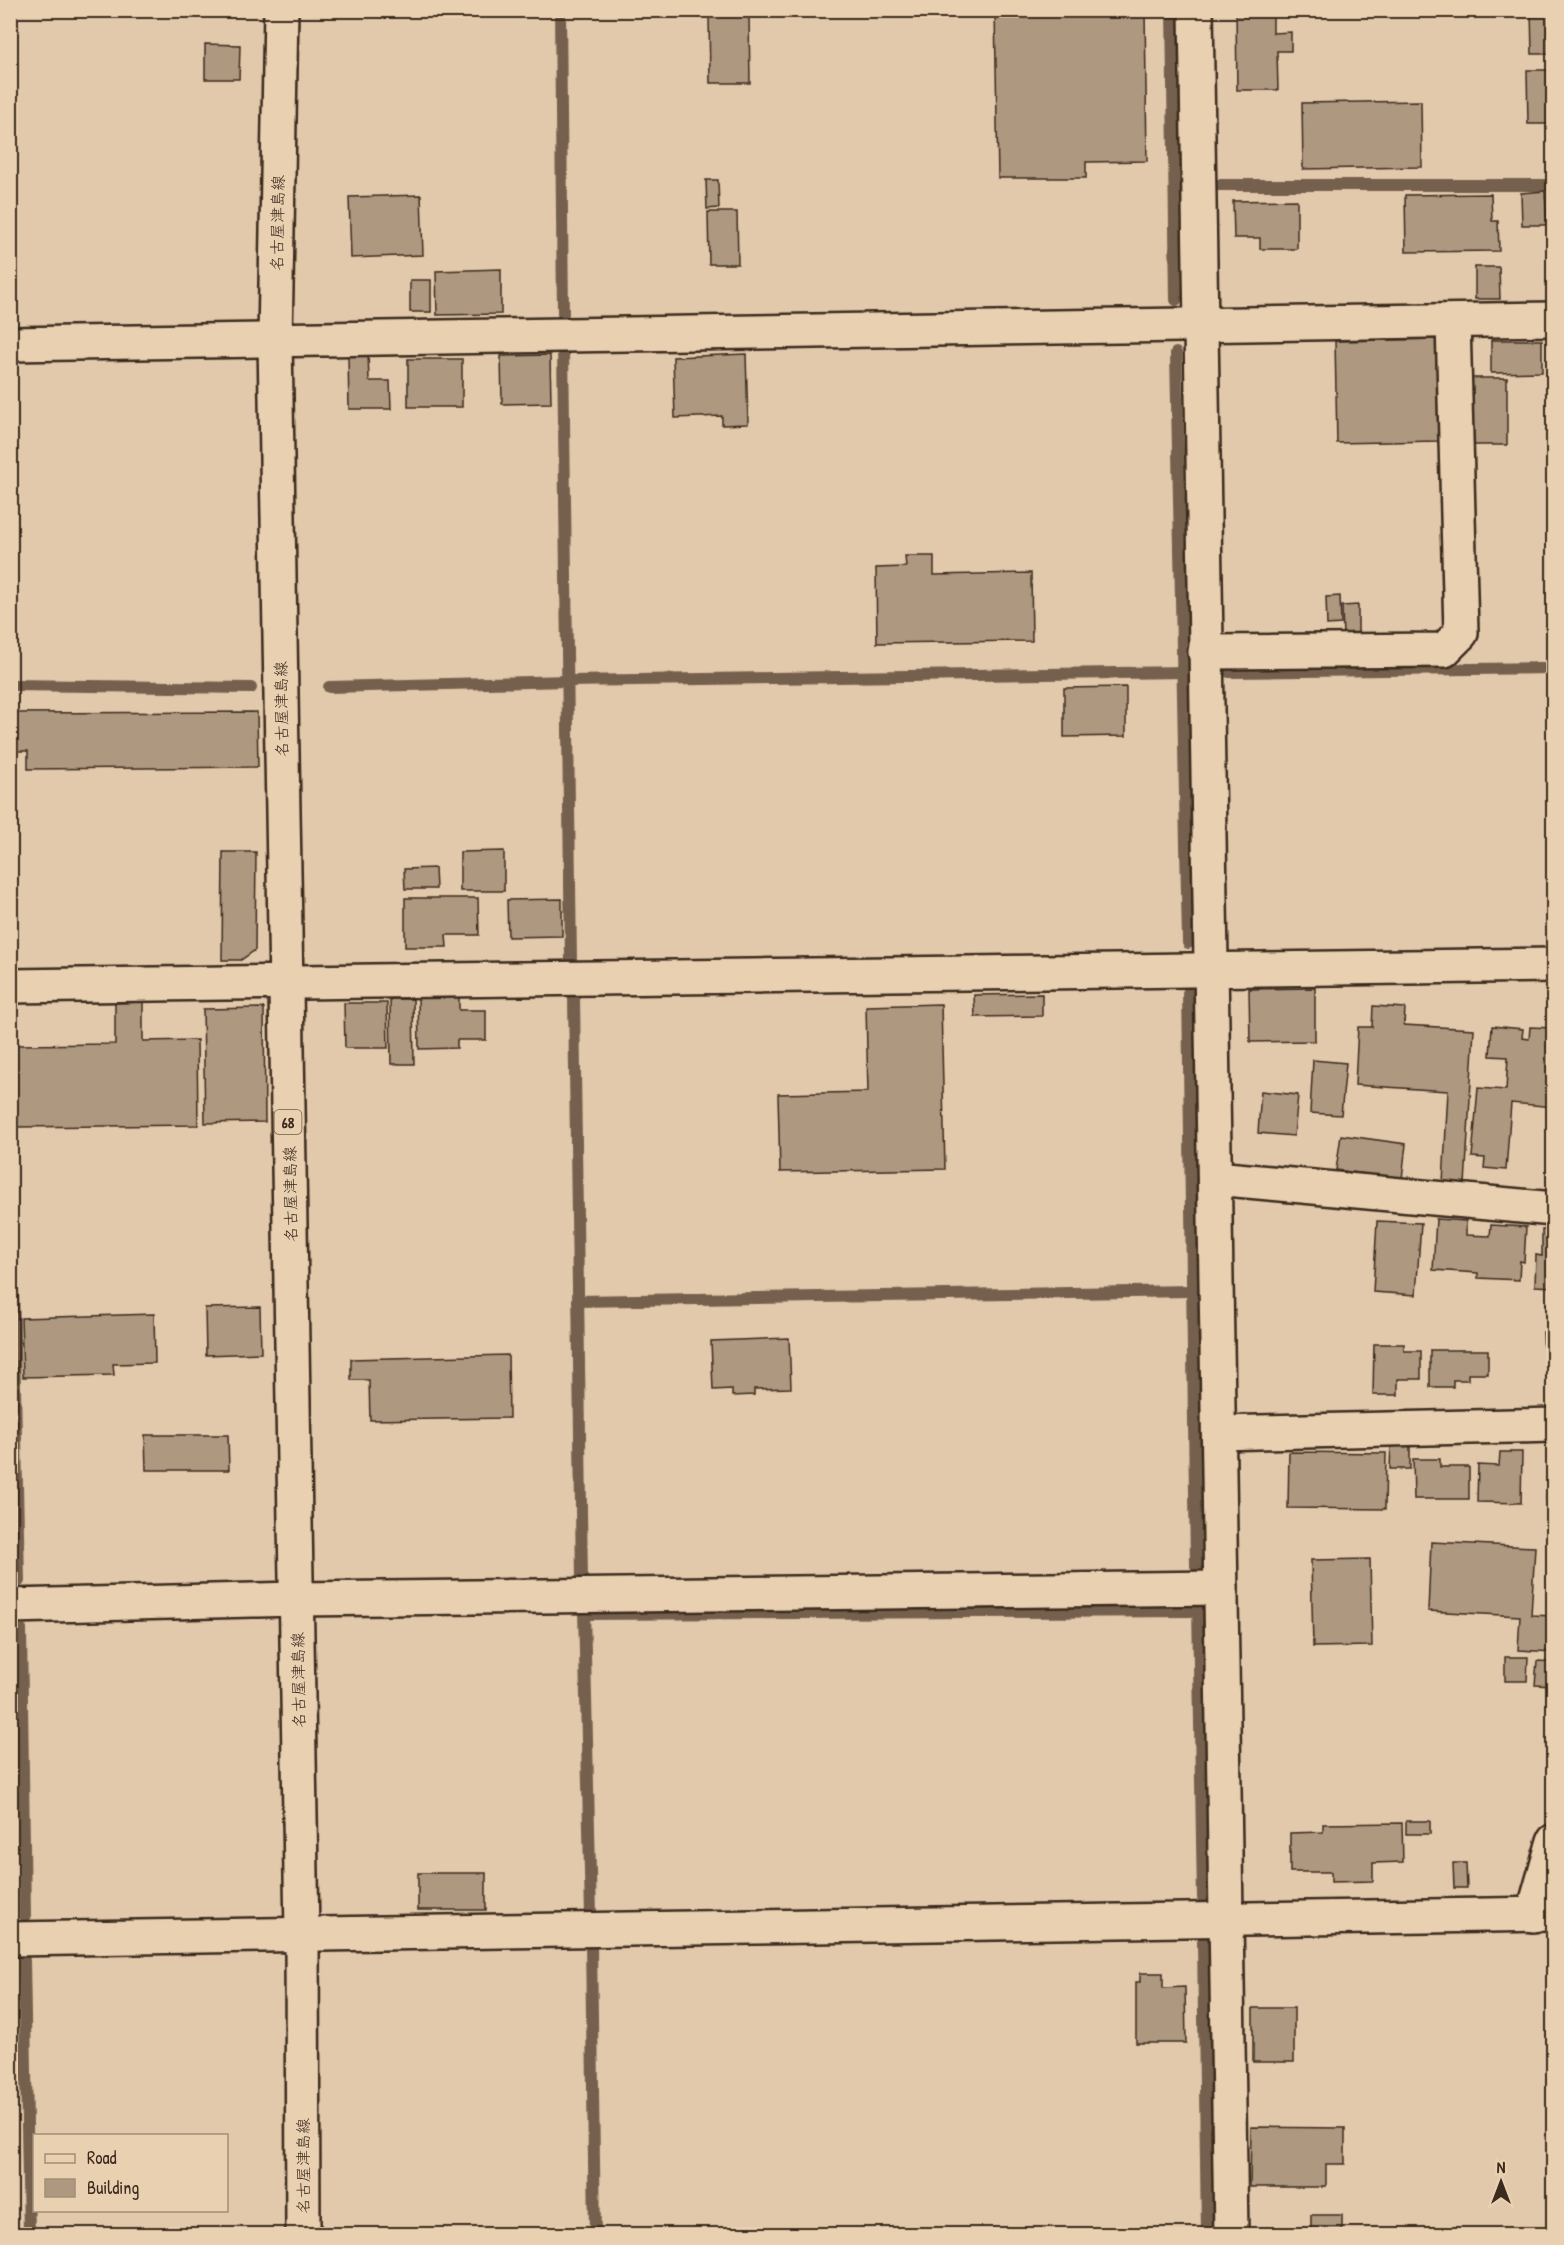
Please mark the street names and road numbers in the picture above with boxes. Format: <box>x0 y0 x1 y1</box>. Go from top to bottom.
street label: 名古屋津島線 <box>265 175 289 271</box>
street label: 名古屋津島線 <box>269 661 293 757</box>
road number: 68 <box>274 1110 302 1134</box>
street label: 名古屋津島線 <box>278 1146 302 1242</box>
street label: 名古屋津島線 <box>286 1632 310 1728</box>
street label: 名古屋津島線 <box>292 2118 314 2214</box>

